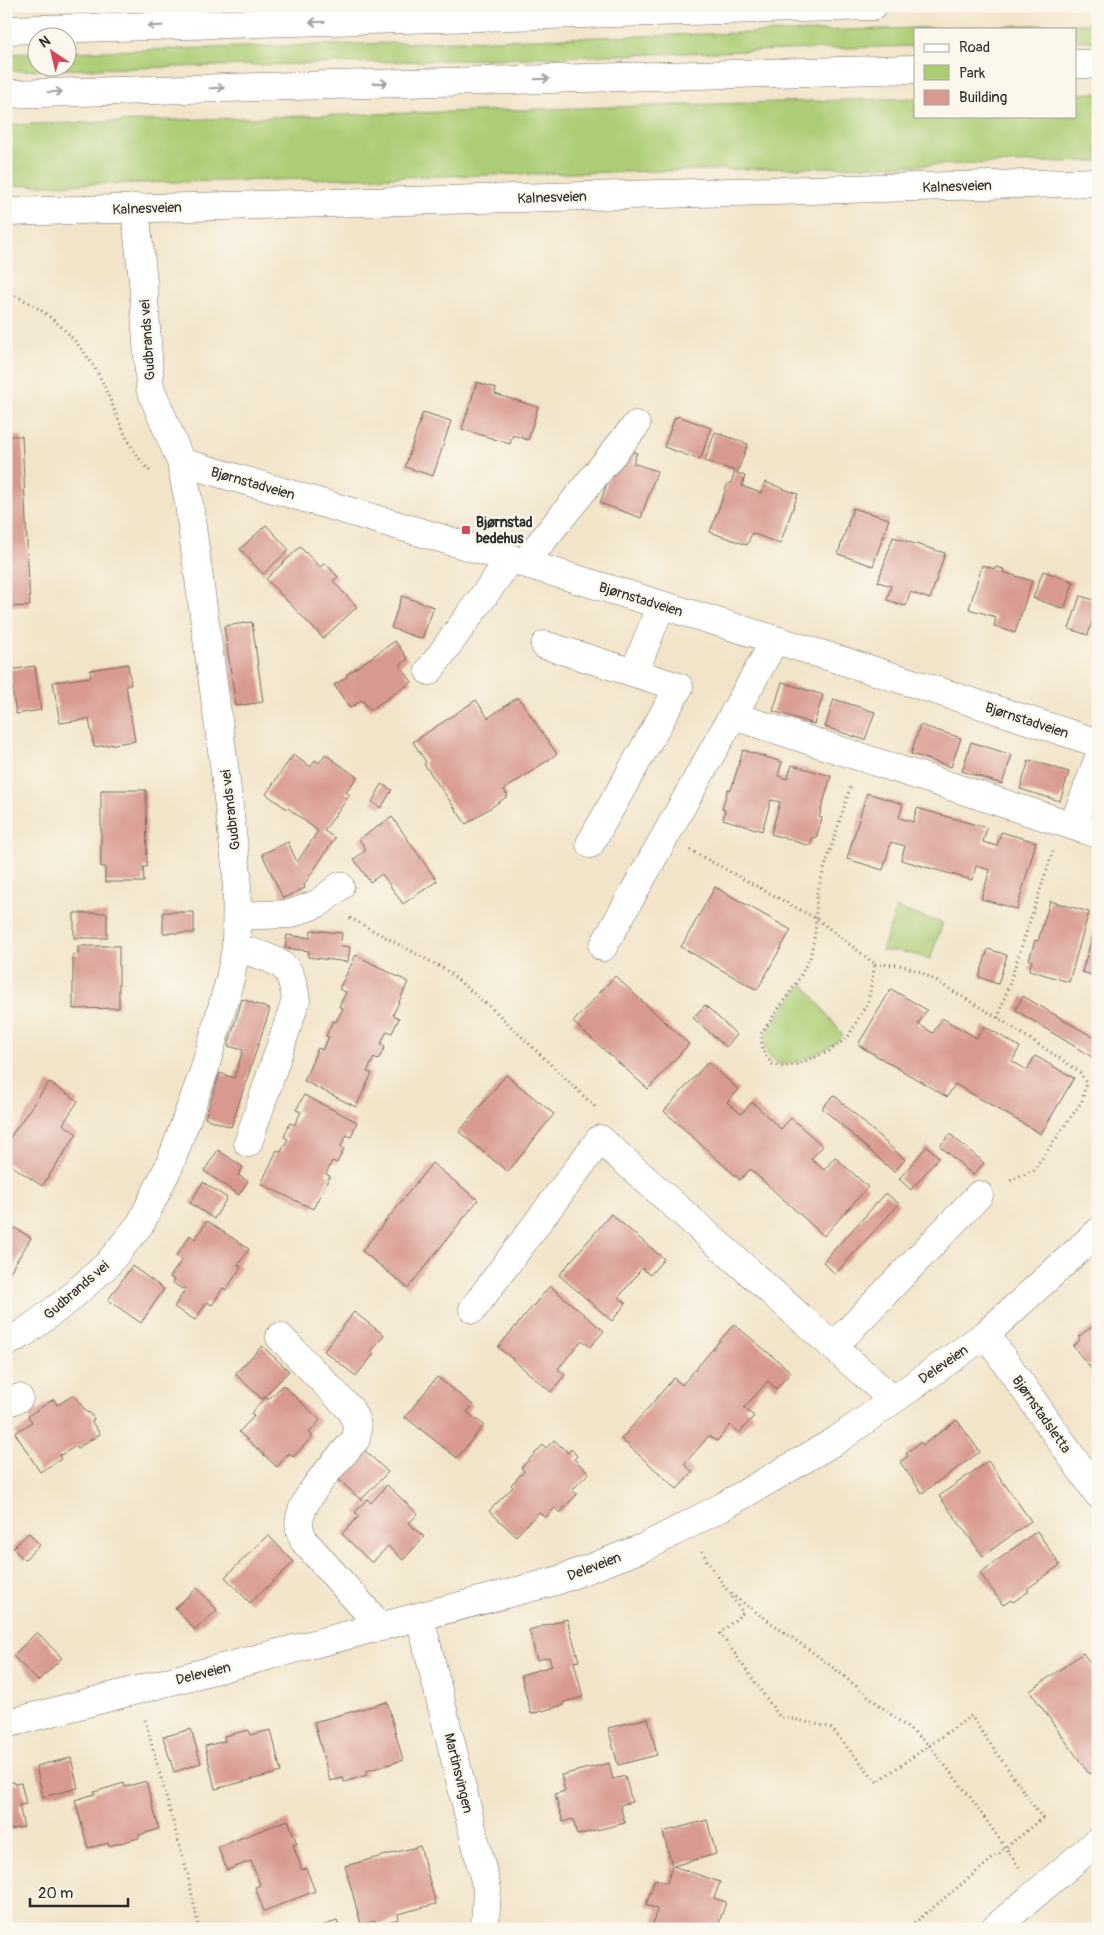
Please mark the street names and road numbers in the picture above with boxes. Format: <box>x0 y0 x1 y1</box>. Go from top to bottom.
street label: Kalnesveien <box>922 177 992 196</box>
street label: Kalnesveien <box>517 188 587 207</box>
street label: Kalnesveien <box>112 199 182 218</box>
street label: Gudbrands vei <box>136 299 159 381</box>
street label: Bjørnstadveien <box>209 463 297 504</box>
street label: Bjørnstadveien <box>597 579 685 620</box>
street label: Bjørnstadveien <box>983 699 1071 742</box>
street label: Gudbrands vei <box>217 768 244 851</box>
street label: Gudbrands vei <box>40 1257 113 1323</box>
street label: Deleveien <box>915 1341 971 1387</box>
street label: Bjørnstadsletta <box>1009 1372 1075 1456</box>
street label: Deleveien <box>565 1548 624 1584</box>
street label: Deleveien <box>174 1658 232 1689</box>
street label: Martinsvingen <box>440 1731 477 1815</box>

